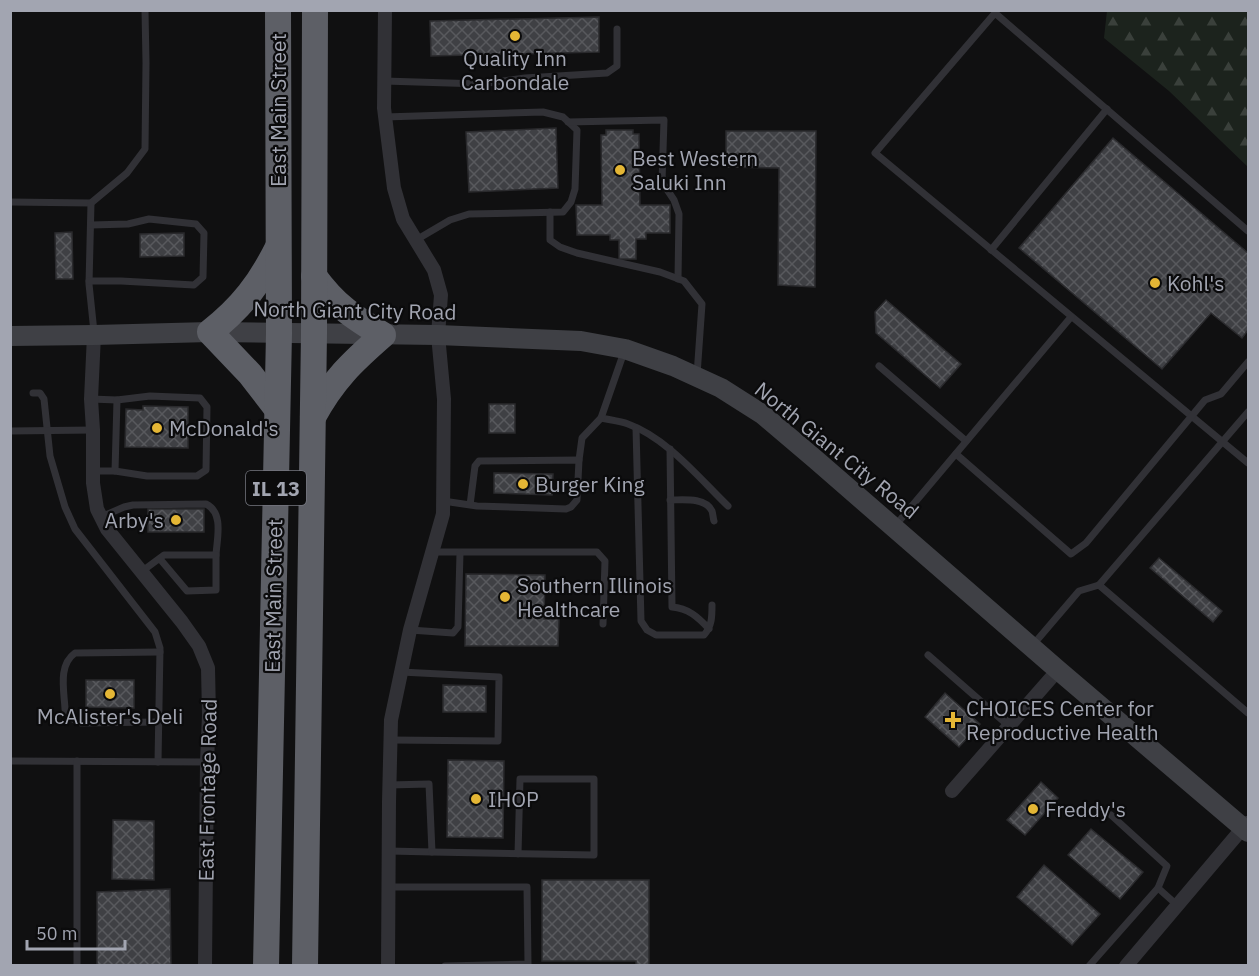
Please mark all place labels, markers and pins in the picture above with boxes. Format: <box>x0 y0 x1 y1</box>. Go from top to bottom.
marker: Quality Inn Carbondale <box>508 29 522 43</box>
place label: Quality Inn Carbondale <box>461 44 569 96</box>
place label: Best Western Saluki Inn <box>632 144 758 196</box>
marker: Best Western Saluki Inn <box>613 163 627 177</box>
place label: Kohl's <box>1167 269 1225 297</box>
marker: Kohl's <box>1148 276 1162 290</box>
place label: McDonald's <box>169 414 279 442</box>
marker: McDonald's <box>150 421 164 435</box>
place label: Burger King <box>535 470 645 498</box>
marker: Burger King <box>516 477 530 491</box>
place label: Arby's <box>105 506 164 534</box>
marker: Arby's <box>169 513 183 527</box>
place label: Southern Illinois Healthcare <box>517 571 672 623</box>
marker: Southern Illinois Healthcare <box>498 590 512 604</box>
marker: McAlister's Deli <box>103 687 117 701</box>
place label: CHOICES Center for Reproductive Health <box>966 694 1159 746</box>
place label: McAlister's Deli <box>37 702 183 730</box>
marker: CHOICES Center for Reproductive Health <box>944 711 962 729</box>
place label: IHOP <box>488 785 539 813</box>
marker: IHOP <box>469 792 483 806</box>
place label: Freddy's <box>1045 795 1126 823</box>
marker: Freddy's <box>1026 802 1040 816</box>

